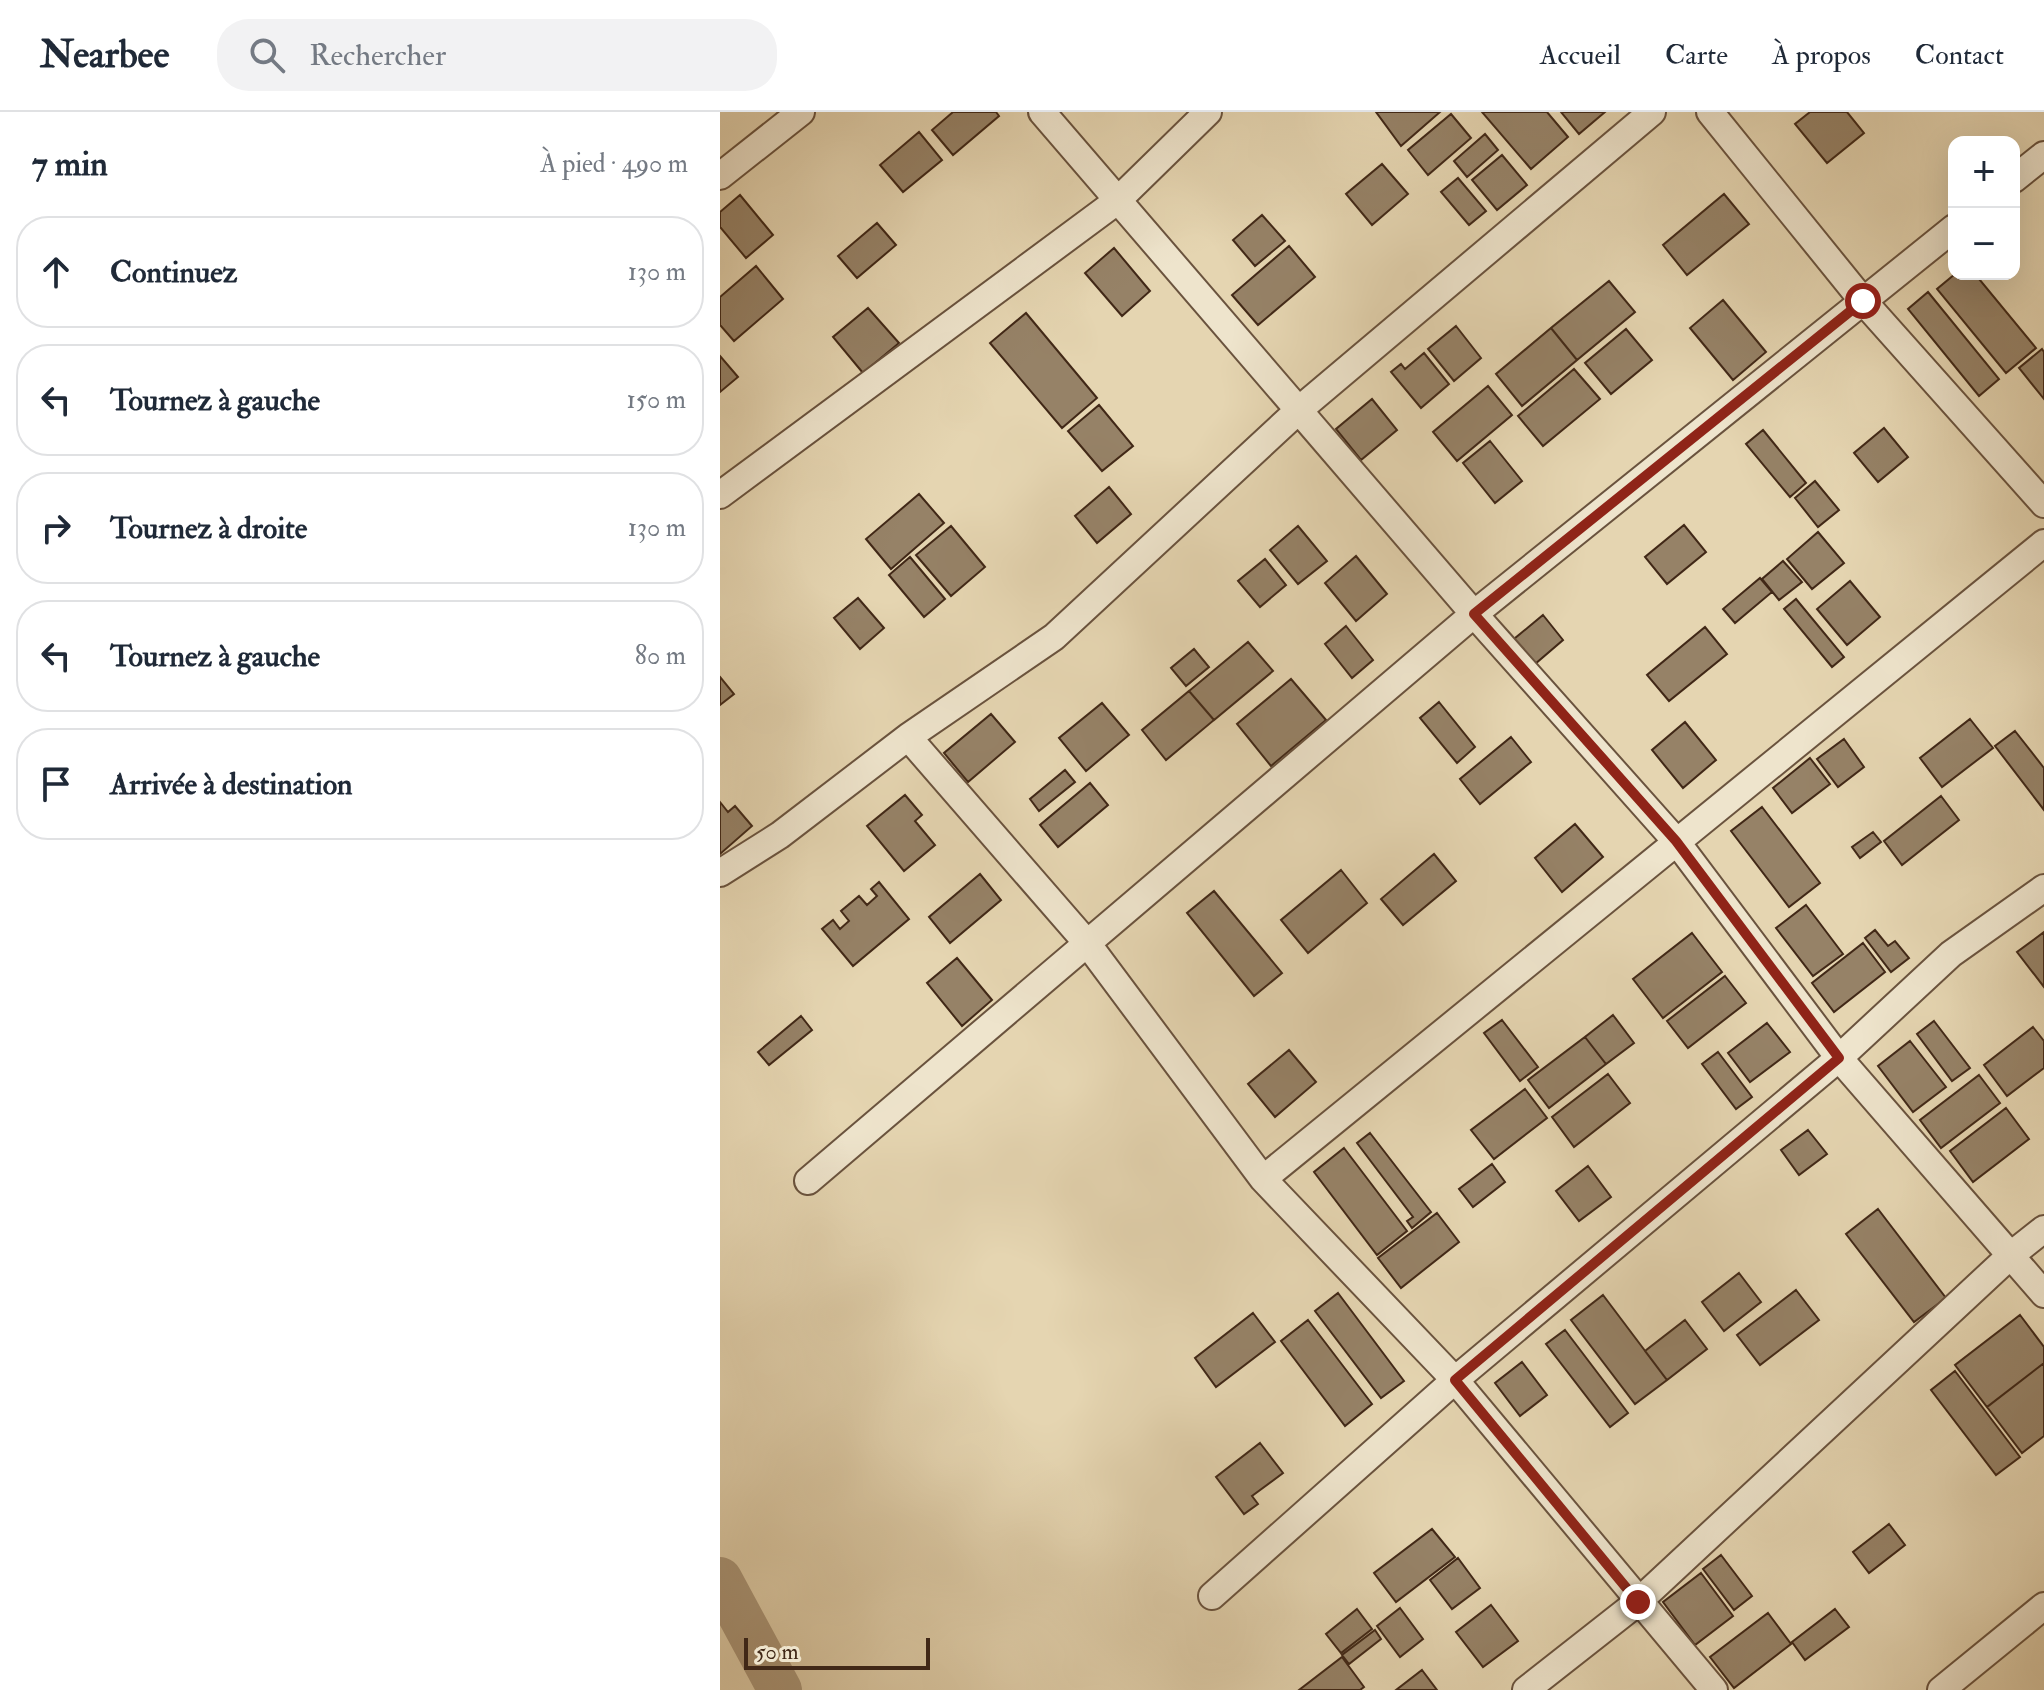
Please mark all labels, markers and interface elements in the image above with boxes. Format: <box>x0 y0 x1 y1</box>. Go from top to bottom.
search box <box>217 19 777 91</box>
text: Nearbee <box>40 31 169 79</box>
icon: search <box>245 33 289 77</box>
text: Rechercher <box>309 37 446 74</box>
text: Accueil <box>1540 38 1621 73</box>
text: Carte <box>1665 38 1728 73</box>
text: À propos <box>1772 38 1871 73</box>
text: Contact <box>1915 38 2004 73</box>
map controls <box>1948 136 2020 280</box>
button: + <box>1948 136 2020 208</box>
text: 7 min <box>32 143 108 186</box>
text: À pied · 490 m <box>540 148 688 180</box>
button: − <box>1948 208 2020 280</box>
icon: ahead <box>34 250 78 294</box>
text: Continuez <box>110 254 237 291</box>
text: 130 m <box>628 256 686 288</box>
route start <box>1845 283 1881 319</box>
icon: left <box>34 378 78 422</box>
text: Tournez à gauche <box>110 382 320 419</box>
text: 150 m <box>627 384 686 416</box>
icon: right <box>34 506 78 550</box>
text: Tournez à droite <box>110 510 307 547</box>
text: 130 m <box>628 512 686 544</box>
icon: left <box>34 634 78 678</box>
text: Tournez à gauche <box>110 638 320 675</box>
text: 80 m <box>635 640 686 672</box>
icon: arrive <box>34 762 78 806</box>
text: Arrivée à destination <box>110 766 353 803</box>
route end <box>1620 1584 1656 1620</box>
scale bar <box>744 1634 930 1670</box>
text: 50 m <box>756 1638 798 1666</box>

